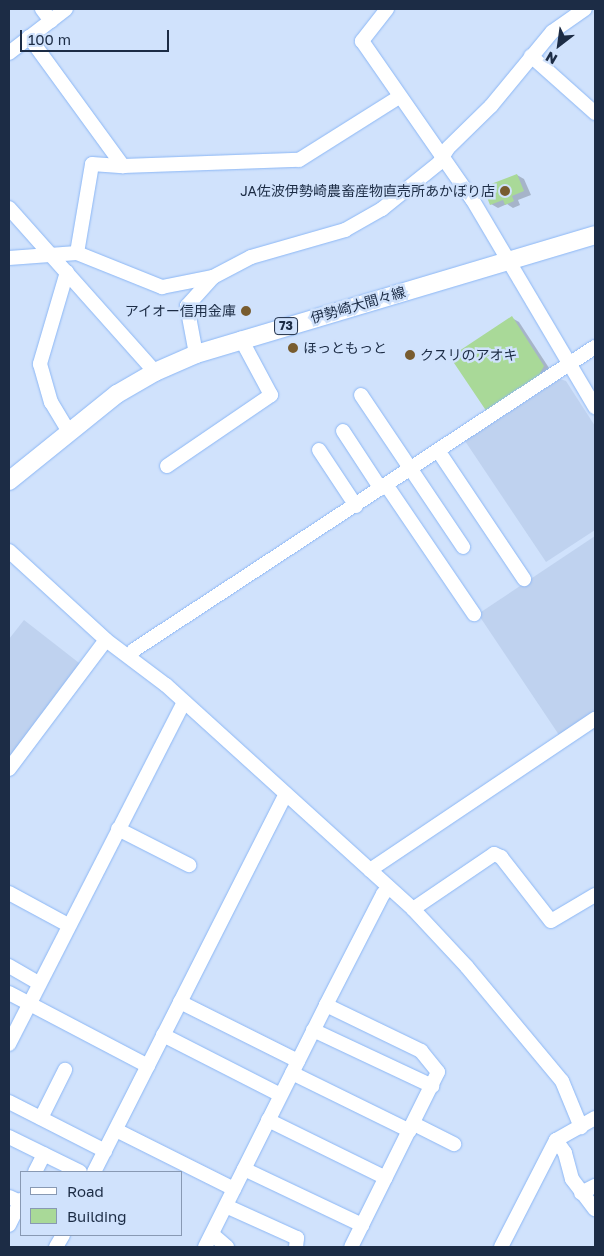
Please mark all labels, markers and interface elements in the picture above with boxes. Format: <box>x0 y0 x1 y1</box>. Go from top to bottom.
scale bar <box>22 20 171 52</box>
north arrow <box>534 20 584 70</box>
text: 100 m <box>28 30 71 48</box>
text: N <box>542 48 560 68</box>
place label: JA佐波伊勢崎農畜産物直売所あかぼり店 <box>240 183 495 199</box>
marker: JA佐波伊勢崎農畜産物直売所あかぼり店 <box>499 185 511 197</box>
street label: 伊勢崎大間々線 <box>309 283 407 327</box>
place label: アイオー信用金庫 <box>124 303 236 319</box>
marker: アイオー信用金庫 <box>240 305 252 317</box>
road number: 73 <box>274 316 298 336</box>
place label: ほっともっと <box>303 340 387 356</box>
marker: ほっともっと <box>287 342 299 354</box>
place label: クスリのアオキ <box>420 347 518 363</box>
marker: クスリのアオキ <box>404 349 416 361</box>
legend <box>20 1171 182 1236</box>
text: Road <box>67 1182 104 1200</box>
text: Building <box>67 1207 127 1225</box>

